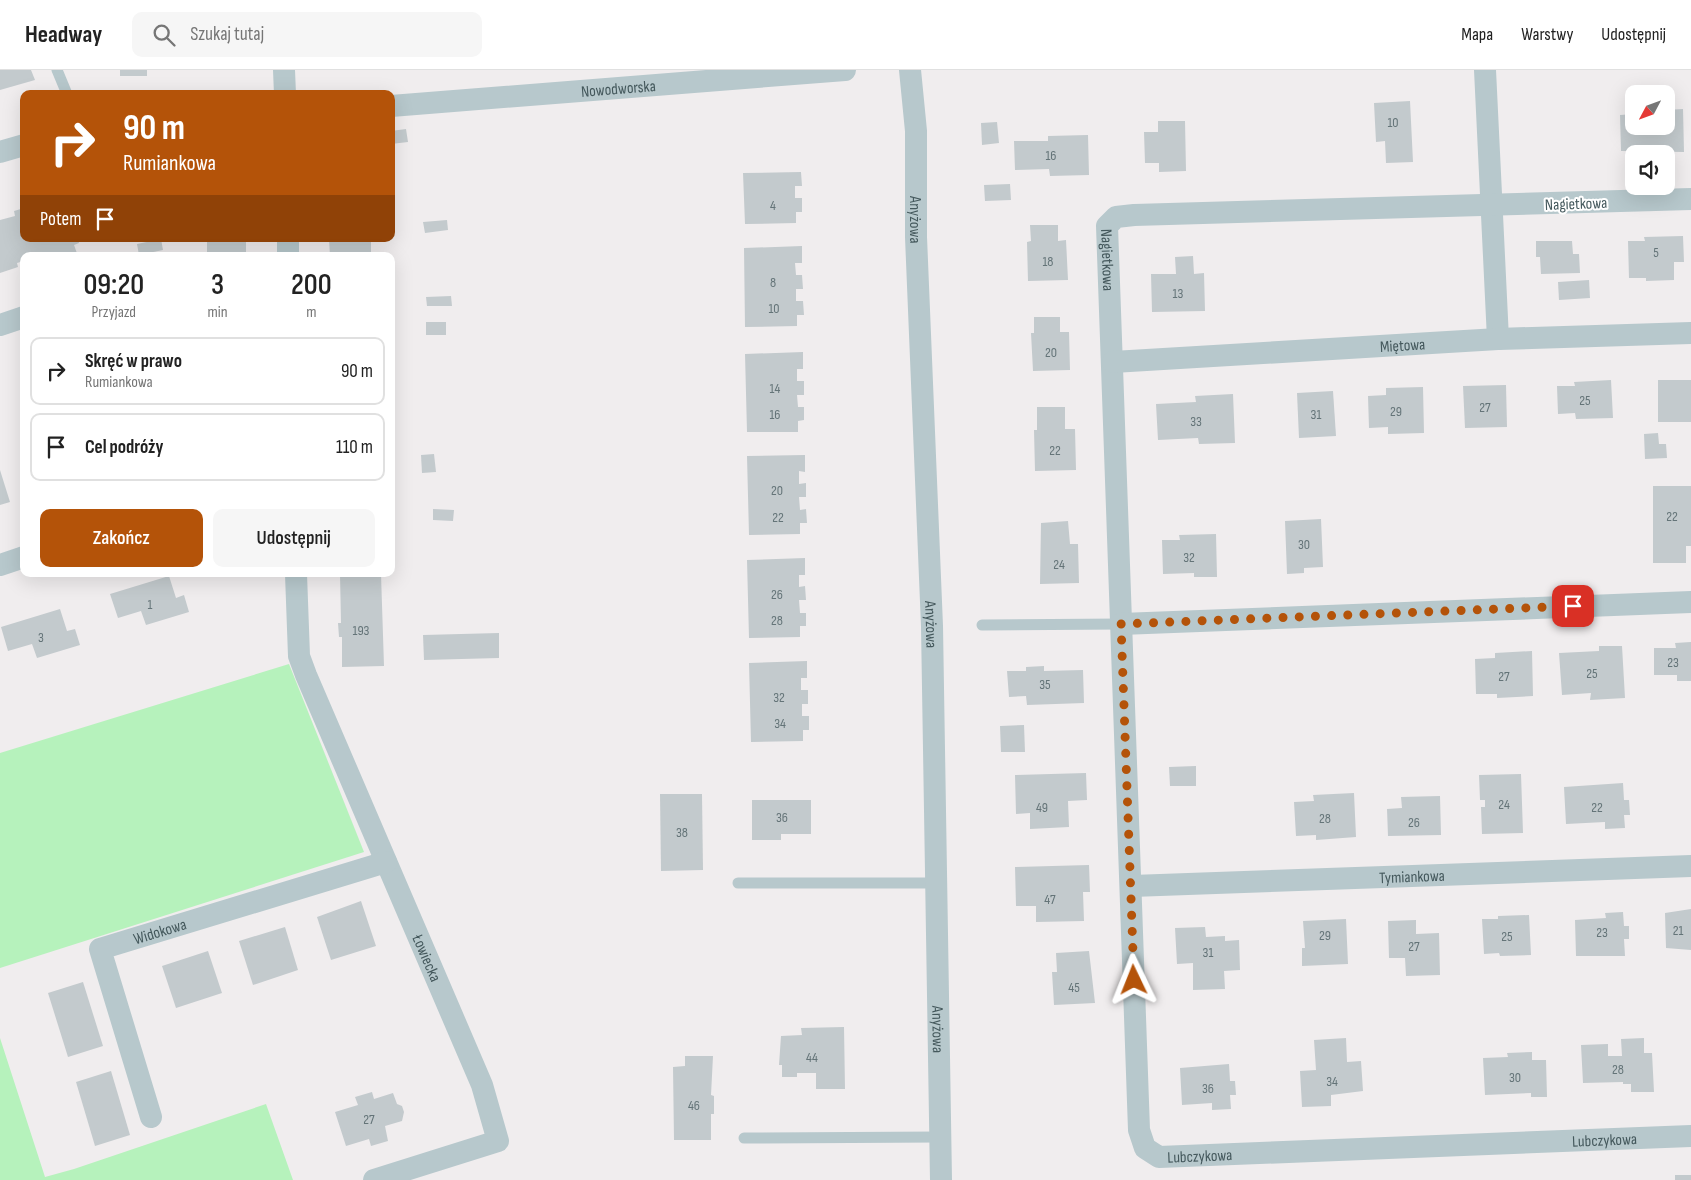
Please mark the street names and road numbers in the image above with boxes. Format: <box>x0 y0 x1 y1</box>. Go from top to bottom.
street label: Nowodworska <box>580 77 657 102</box>
street label: Nagietkowa <box>1545 194 1608 215</box>
street label: Anyżowa <box>905 195 924 244</box>
street label: Nagietkowa <box>1096 228 1117 291</box>
street label: Miętowa <box>1379 335 1426 357</box>
street label: Anyżowa <box>920 599 940 648</box>
street label: Tymiankowa <box>1379 867 1445 888</box>
street label: Widokowa <box>132 915 189 949</box>
street label: Łowiecka <box>407 931 444 985</box>
street label: Anyżowa <box>927 1005 947 1053</box>
street label: Lubczykowa <box>1572 1130 1637 1152</box>
street label: Lubczykowa <box>1167 1146 1233 1168</box>

